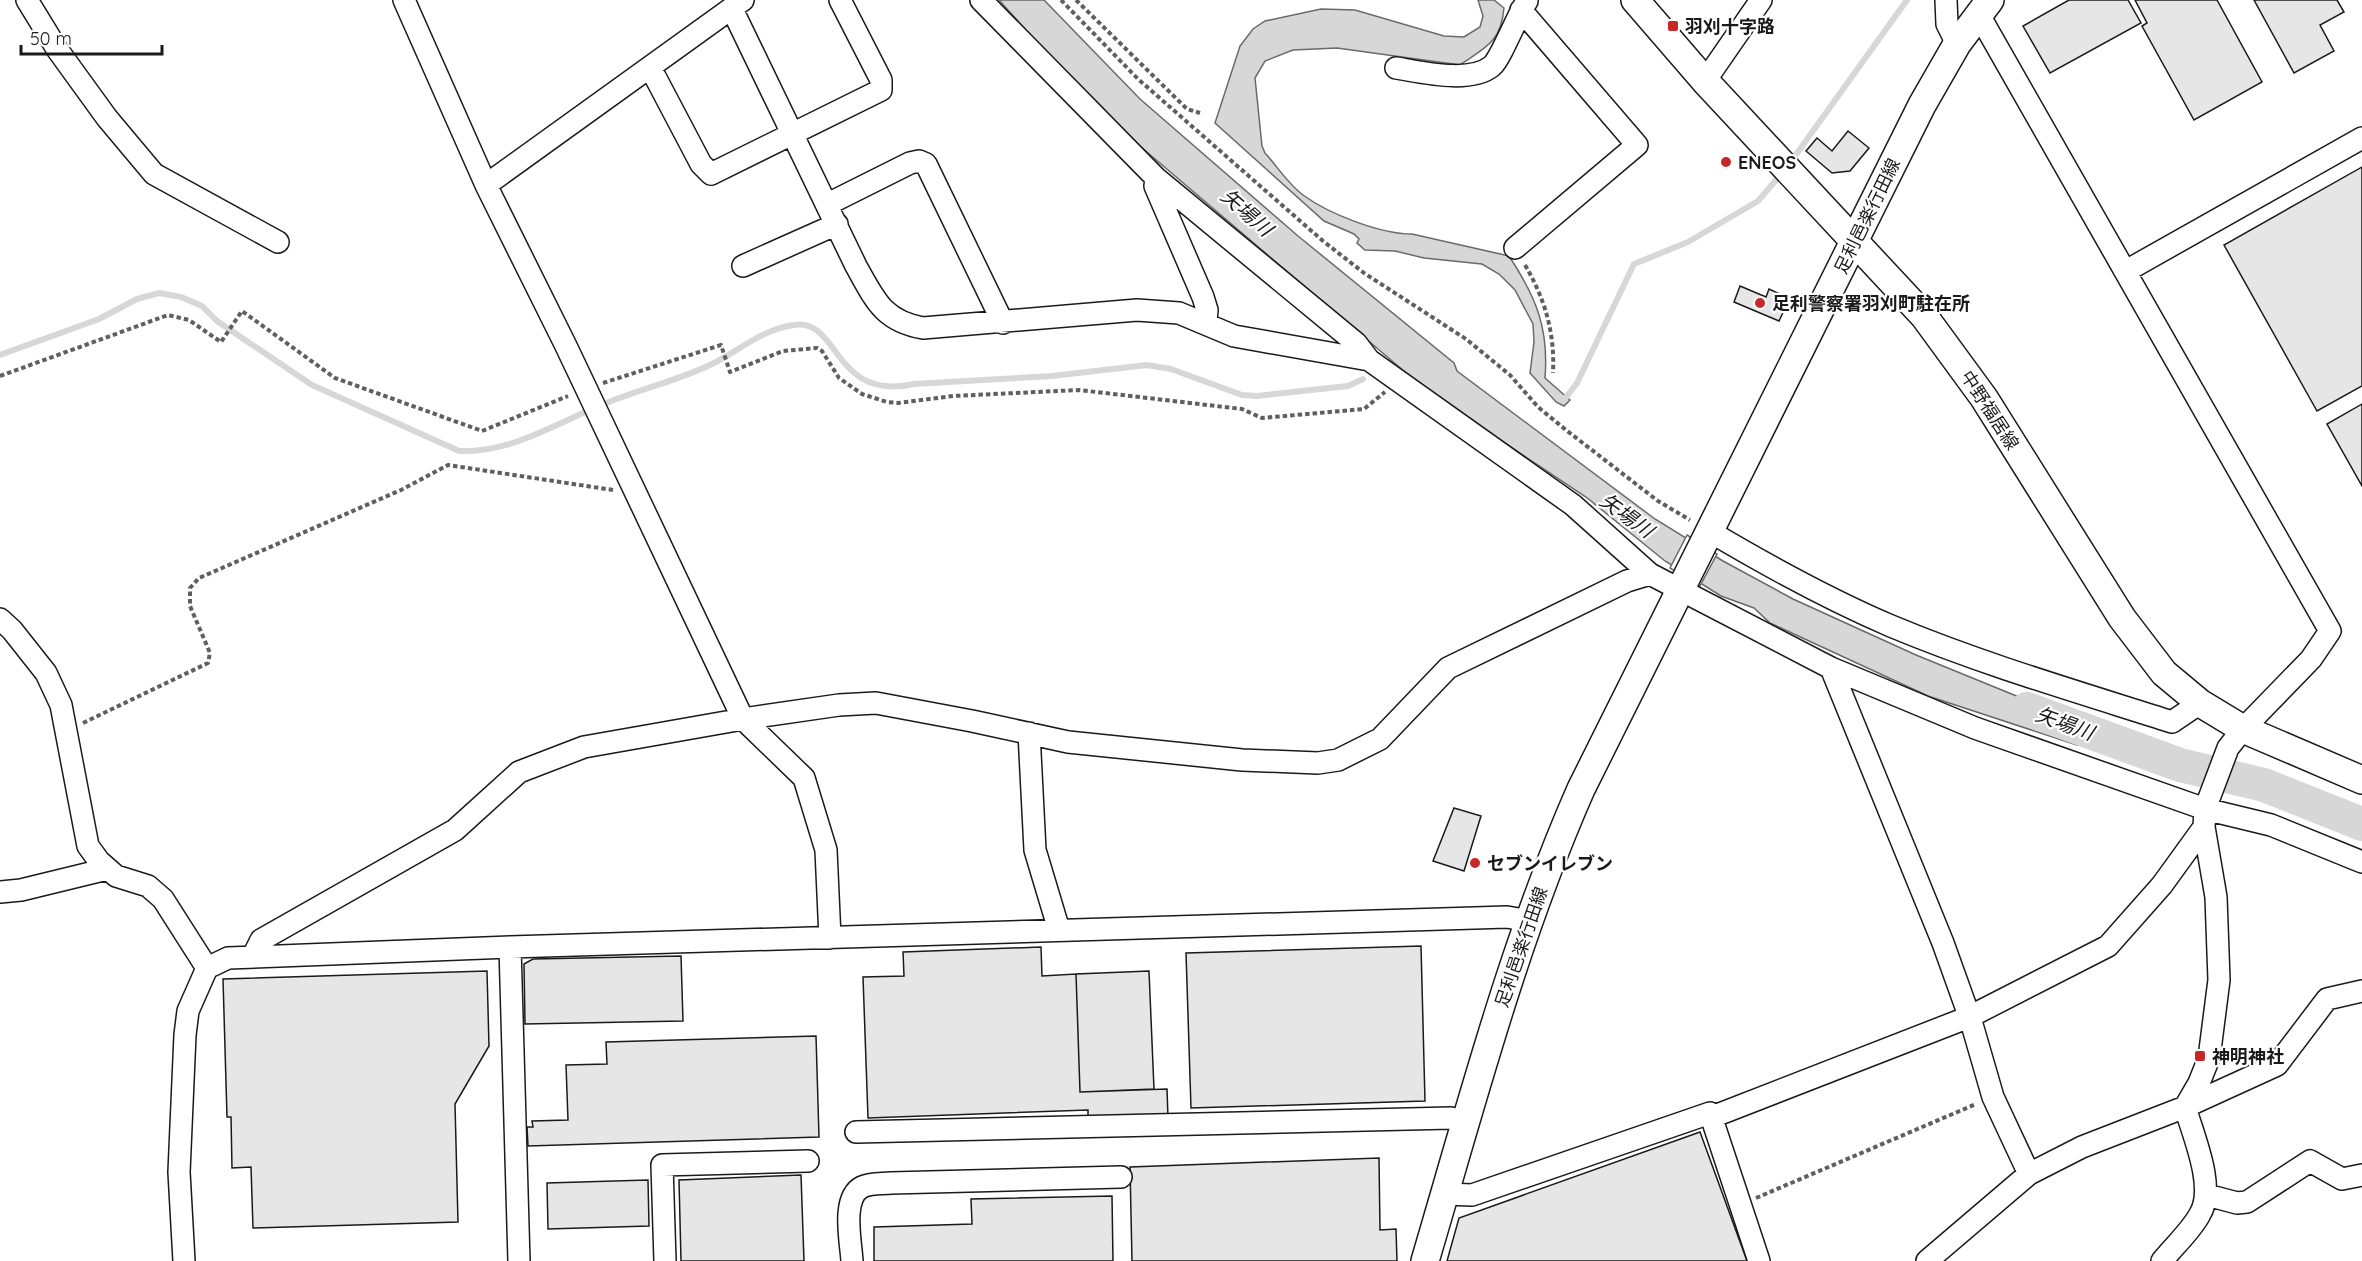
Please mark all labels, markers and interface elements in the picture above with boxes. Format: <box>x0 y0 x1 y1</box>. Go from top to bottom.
place label: 羽刈十字路 <box>1685 15 1775 38</box>
scale bar <box>21 18 162 56</box>
marker: 羽刈十字路 <box>1666 19 1680 33</box>
text: 50 m <box>30 27 72 50</box>
place label: ENEOS <box>1738 151 1796 174</box>
street label: 足利邑楽行田線 <box>1829 154 1905 278</box>
marker: ENEOS <box>1719 155 1733 169</box>
water label: 矢場川 <box>1216 183 1279 242</box>
place label: 足利警察署羽刈町駐在所 <box>1772 292 1970 315</box>
marker: 足利警察署羽刈町駐在所 <box>1753 296 1767 310</box>
street label: 中野福居線 <box>1956 366 2024 454</box>
water label: 矢場川 <box>1595 487 1660 544</box>
water label: 矢場川 <box>2033 701 2099 746</box>
place label: セブンイレブン <box>1487 852 1613 875</box>
marker: セブンイレブン <box>1468 856 1482 870</box>
street label: 足利邑楽行田線 <box>1490 884 1552 1010</box>
place label: 神明神社 <box>2212 1045 2284 1068</box>
marker: 神明神社 <box>2193 1049 2207 1063</box>

